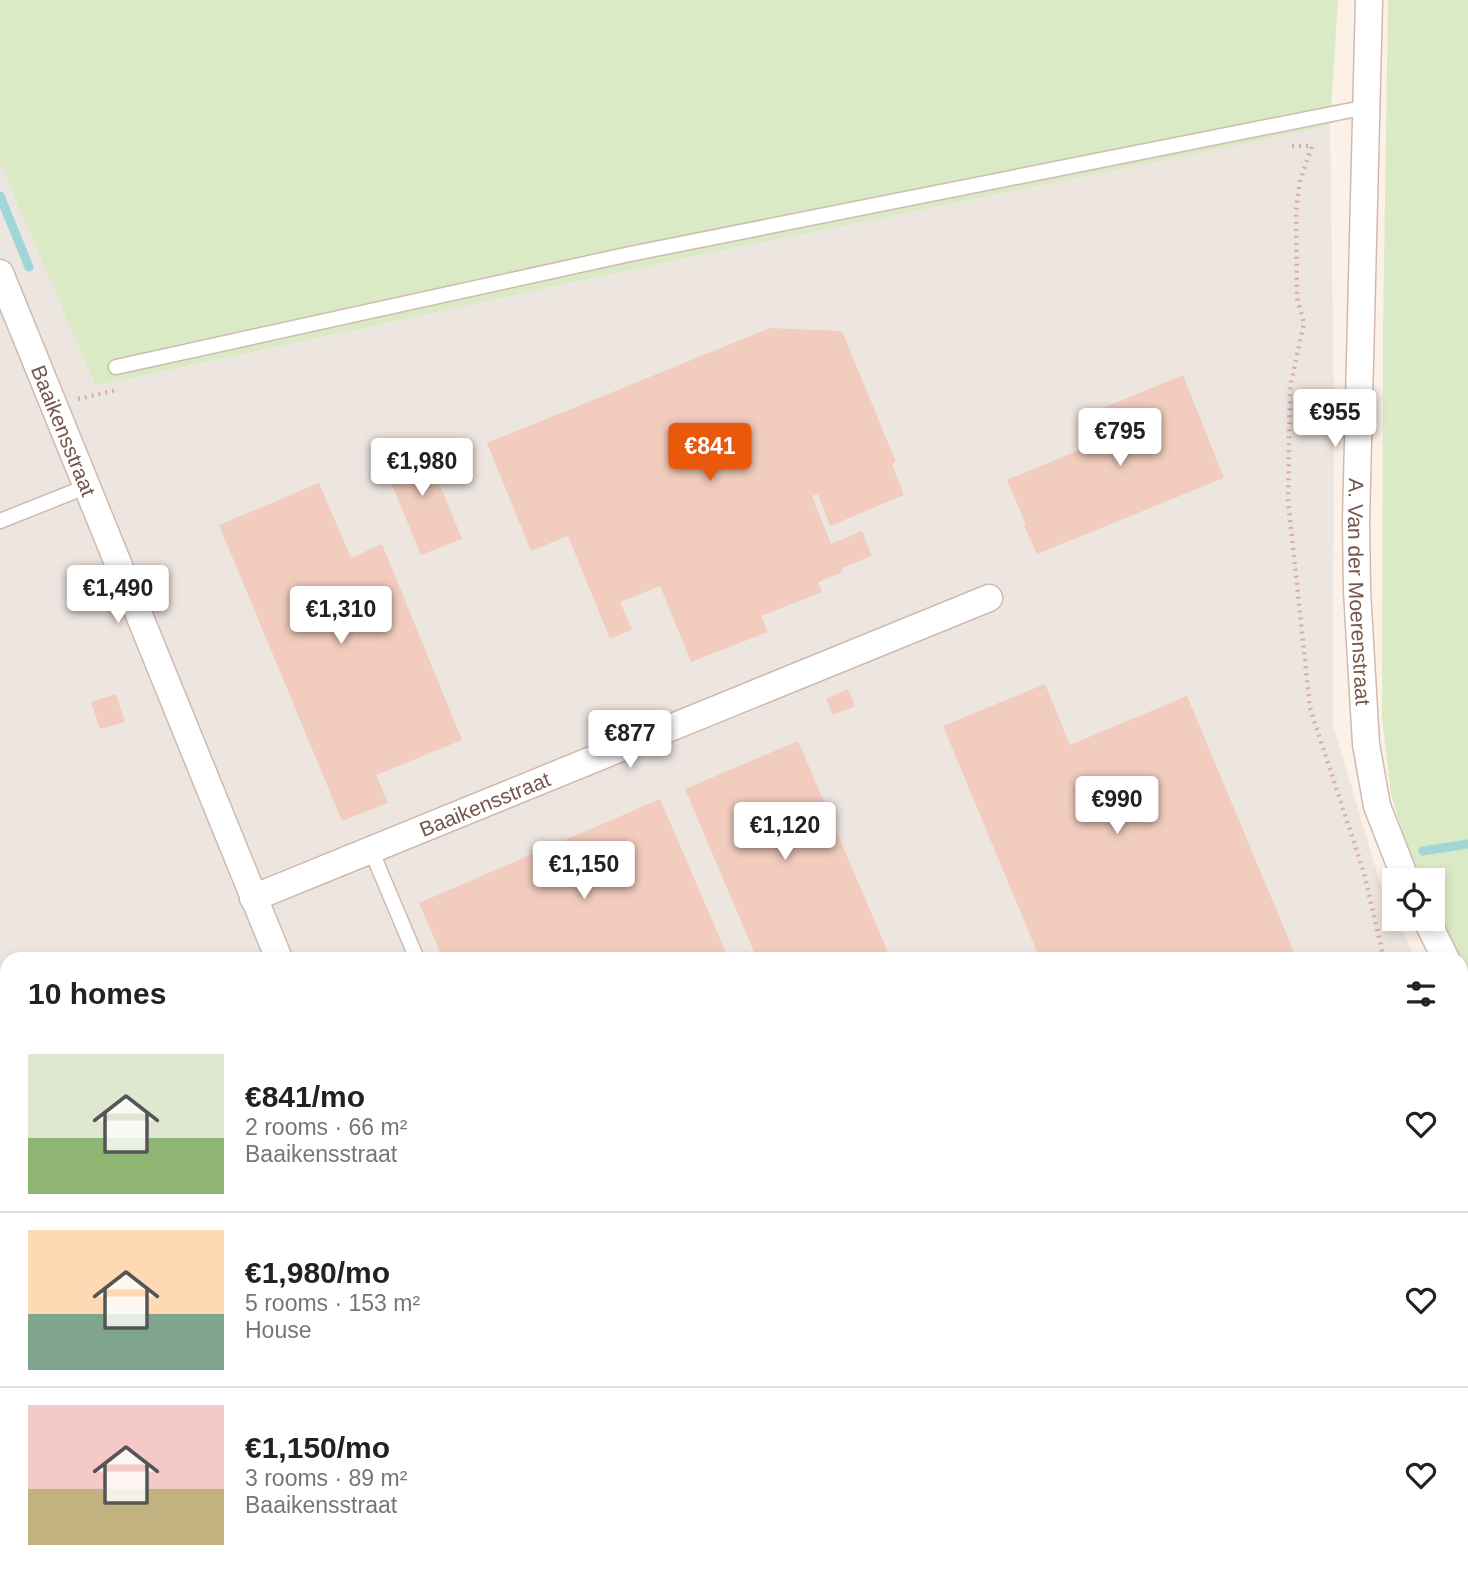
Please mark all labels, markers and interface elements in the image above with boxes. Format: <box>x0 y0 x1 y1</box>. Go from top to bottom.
street label: Baaikensstraat <box>27 362 101 499</box>
pin: €955 <box>1294 390 1376 449</box>
text: €955 <box>1309 399 1361 425</box>
pin: €795 <box>1079 408 1161 468</box>
text: €795 <box>1094 418 1146 444</box>
pin: €841 <box>669 424 751 483</box>
text: €841 <box>684 433 736 459</box>
pin: €1,980 <box>365 438 479 498</box>
text: €1,980 <box>387 448 457 474</box>
street label: A. Van der Moerenstraat <box>1344 478 1375 706</box>
pin: €1,490 <box>61 566 175 625</box>
text: €1,490 <box>83 575 153 601</box>
pin: €1,310 <box>284 586 398 646</box>
text: €1,310 <box>306 596 376 622</box>
pin: €877 <box>589 710 671 770</box>
text: €877 <box>604 720 656 746</box>
street label: Baaikensstraat <box>416 767 553 841</box>
pin: €990 <box>1076 776 1158 836</box>
text: €990 <box>1091 786 1143 812</box>
pin: €1,120 <box>728 802 842 862</box>
text: €1,120 <box>750 812 820 838</box>
pin: €1,150 <box>527 842 641 901</box>
text: €1,150 <box>549 851 619 877</box>
map controls <box>1382 868 1445 931</box>
button: locate <box>1382 868 1445 931</box>
icon: filters <box>1402 975 1440 1013</box>
text: 10 homes <box>28 977 166 1010</box>
text: €841/mo <box>245 1080 365 1113</box>
icon: home <box>84 1082 168 1166</box>
icon: heart <box>1402 1105 1440 1143</box>
text: 2 rooms · 66 m² <box>245 1114 407 1140</box>
text: Baaikensstraat <box>245 1141 397 1167</box>
text: €1,980/mo <box>245 1256 390 1289</box>
icon: home <box>84 1258 168 1342</box>
icon: heart <box>1402 1281 1440 1319</box>
text: 5 rooms · 153 m² <box>245 1290 420 1316</box>
text: House <box>245 1317 311 1343</box>
text: €1,150/mo <box>245 1431 390 1464</box>
icon: home <box>84 1433 168 1517</box>
icon: heart <box>1402 1456 1440 1494</box>
text: 3 rooms · 89 m² <box>245 1465 407 1491</box>
text: Baaikensstraat <box>245 1492 397 1518</box>

